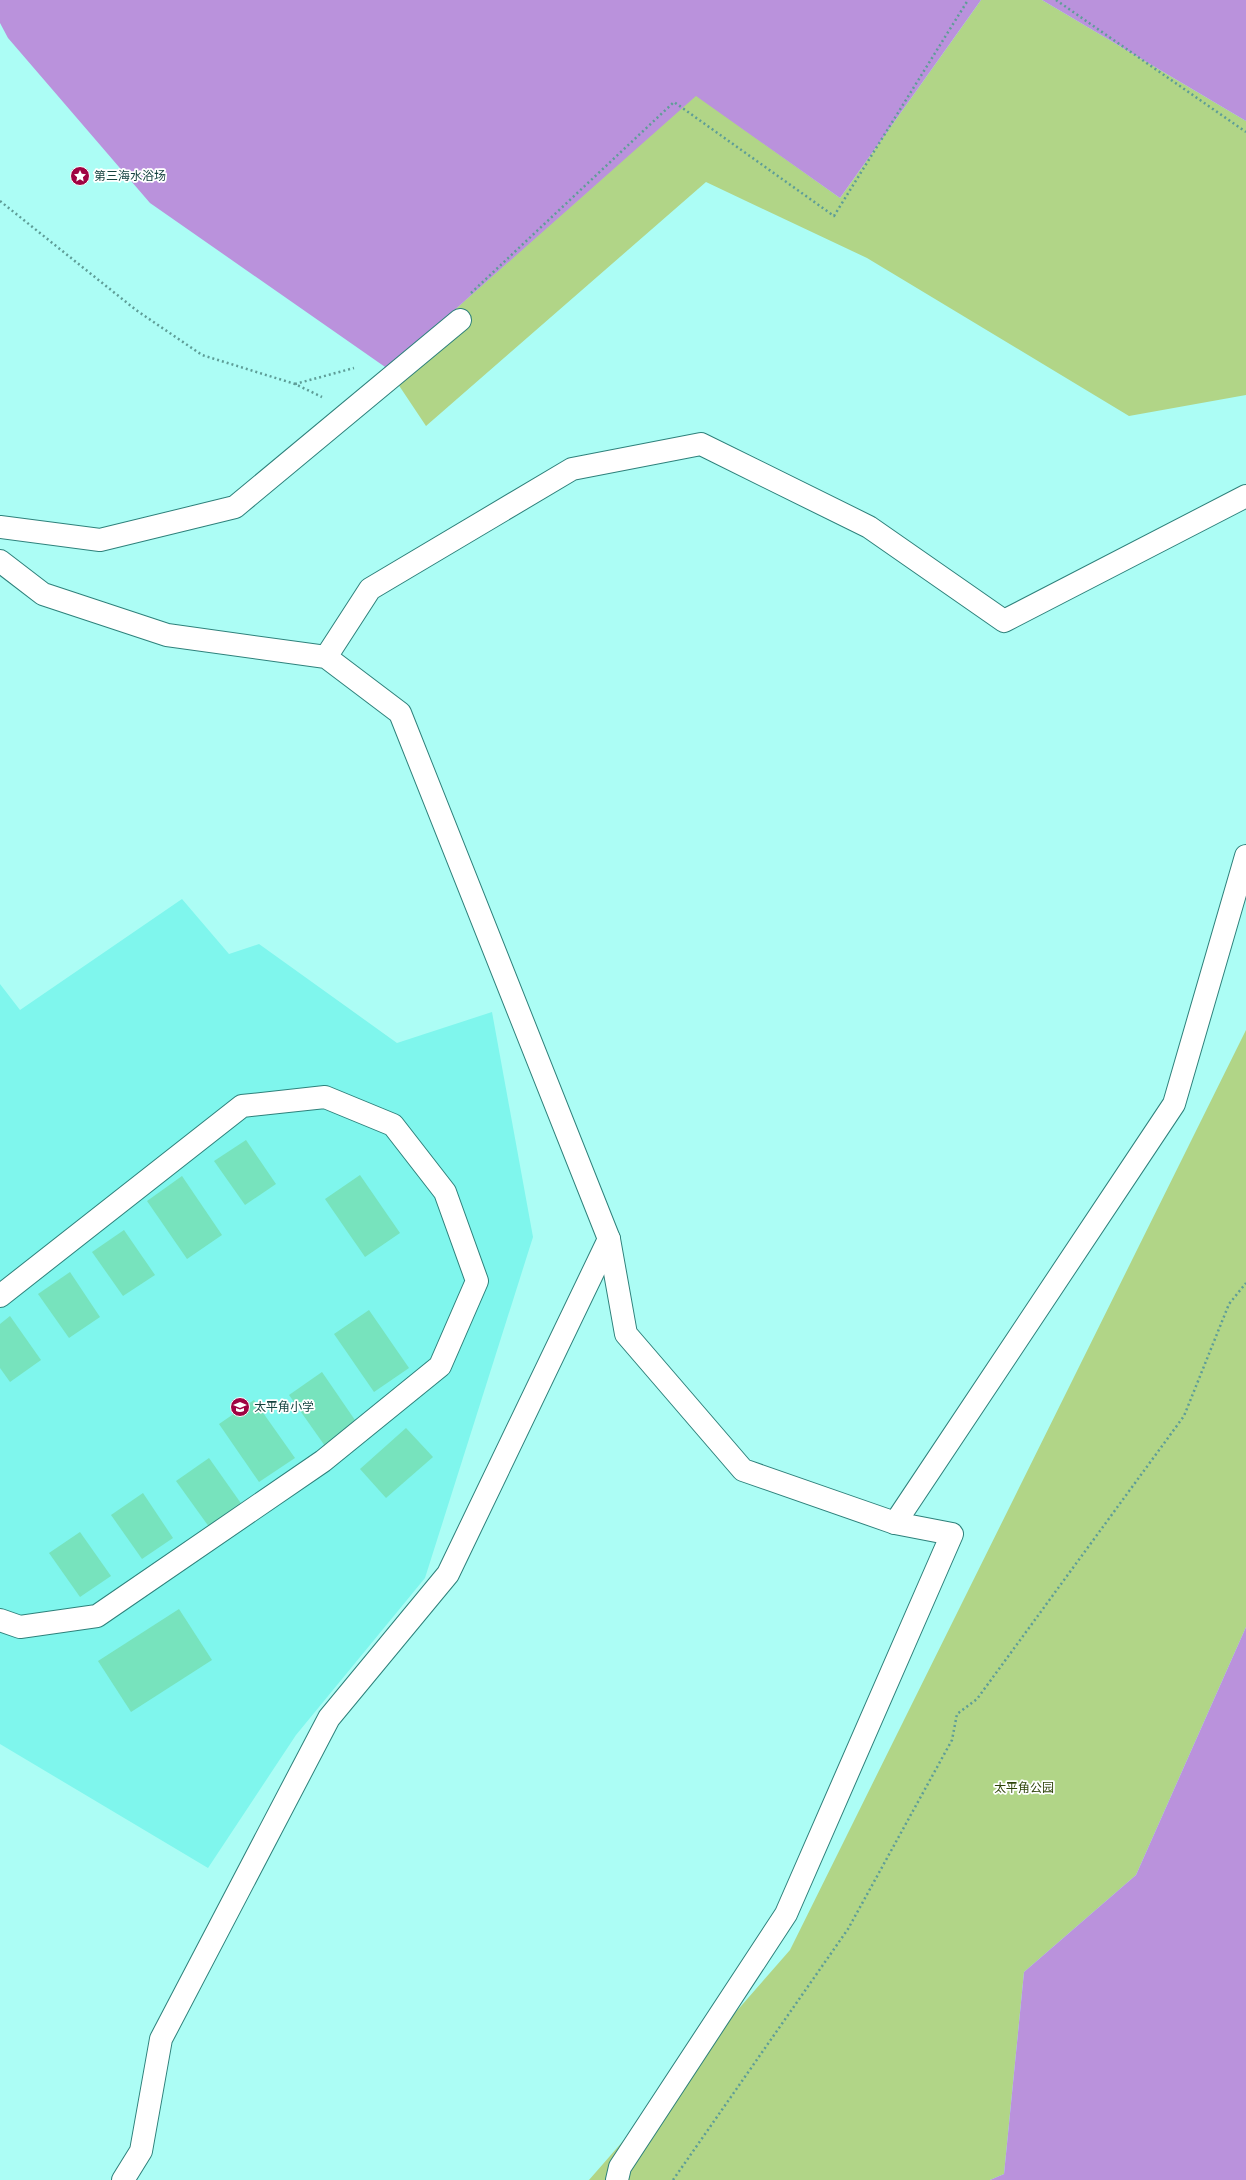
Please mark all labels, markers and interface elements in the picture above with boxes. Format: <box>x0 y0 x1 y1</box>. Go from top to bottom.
place icon: 第三海水浴场 <box>69 165 91 187</box>
place label: 第三海水浴场 <box>94 167 166 184</box>
school or university icon: 太平角小学 <box>229 1396 251 1418</box>
place label: 太平角小学 <box>254 1398 314 1415</box>
park label: 太平角公园 <box>994 1779 1054 1796</box>

